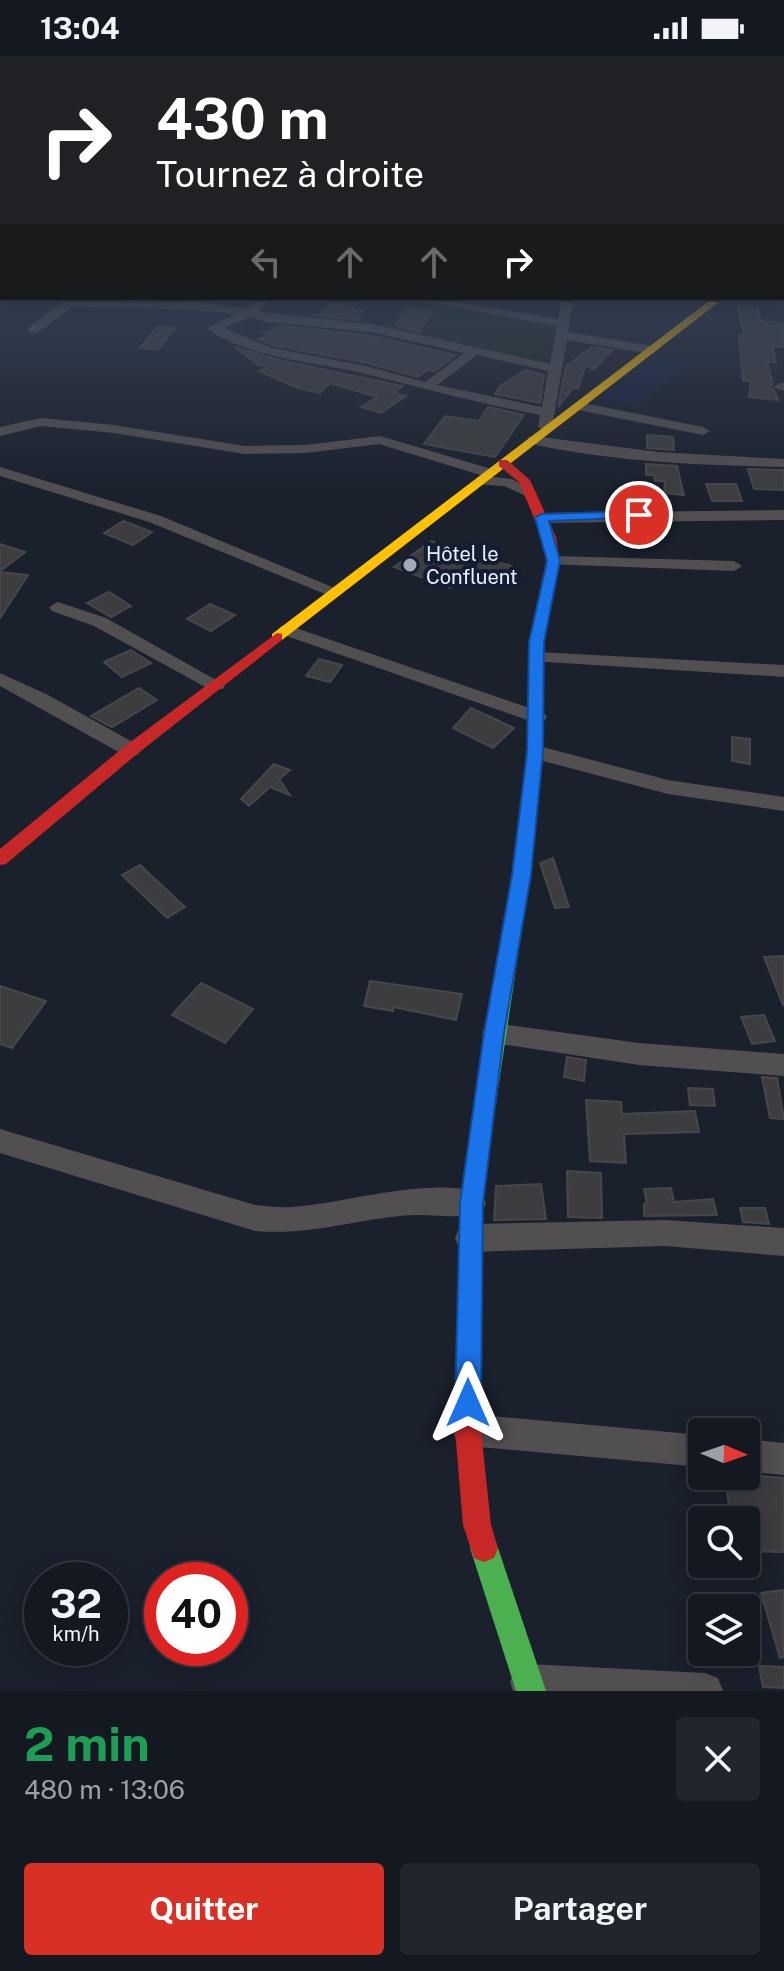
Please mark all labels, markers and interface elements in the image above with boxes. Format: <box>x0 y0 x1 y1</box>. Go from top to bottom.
text: 13:04 <box>40 10 120 46</box>
text: 430 m <box>156 86 329 152</box>
icon: right <box>24 88 128 192</box>
text: Tournez à droite <box>156 153 424 195</box>
icon: left <box>244 240 288 284</box>
icon: ahead <box>328 240 372 284</box>
icon: ahead <box>412 240 456 284</box>
icon: right <box>496 240 540 284</box>
pin <box>605 481 673 549</box>
icon: arrive <box>617 493 661 537</box>
place label: Hôtel le Confluent <box>426 542 518 589</box>
marker: Hôtel le Confluent <box>401 556 419 574</box>
position arrow <box>426 1361 510 1445</box>
north arrow <box>688 1418 760 1490</box>
map controls <box>688 1418 760 1666</box>
button: search <box>688 1506 760 1578</box>
speed limit sign: 40 <box>144 1562 248 1666</box>
text: 32 <box>50 1580 102 1627</box>
button: layers <box>688 1594 760 1666</box>
text: km/h <box>52 1622 100 1646</box>
text: 2 min <box>24 1715 150 1772</box>
button: close <box>676 1717 760 1801</box>
text: 480 m · 13:06 <box>24 1774 185 1805</box>
button: Quitter <box>24 1863 384 1955</box>
button: Partager <box>400 1863 760 1955</box>

